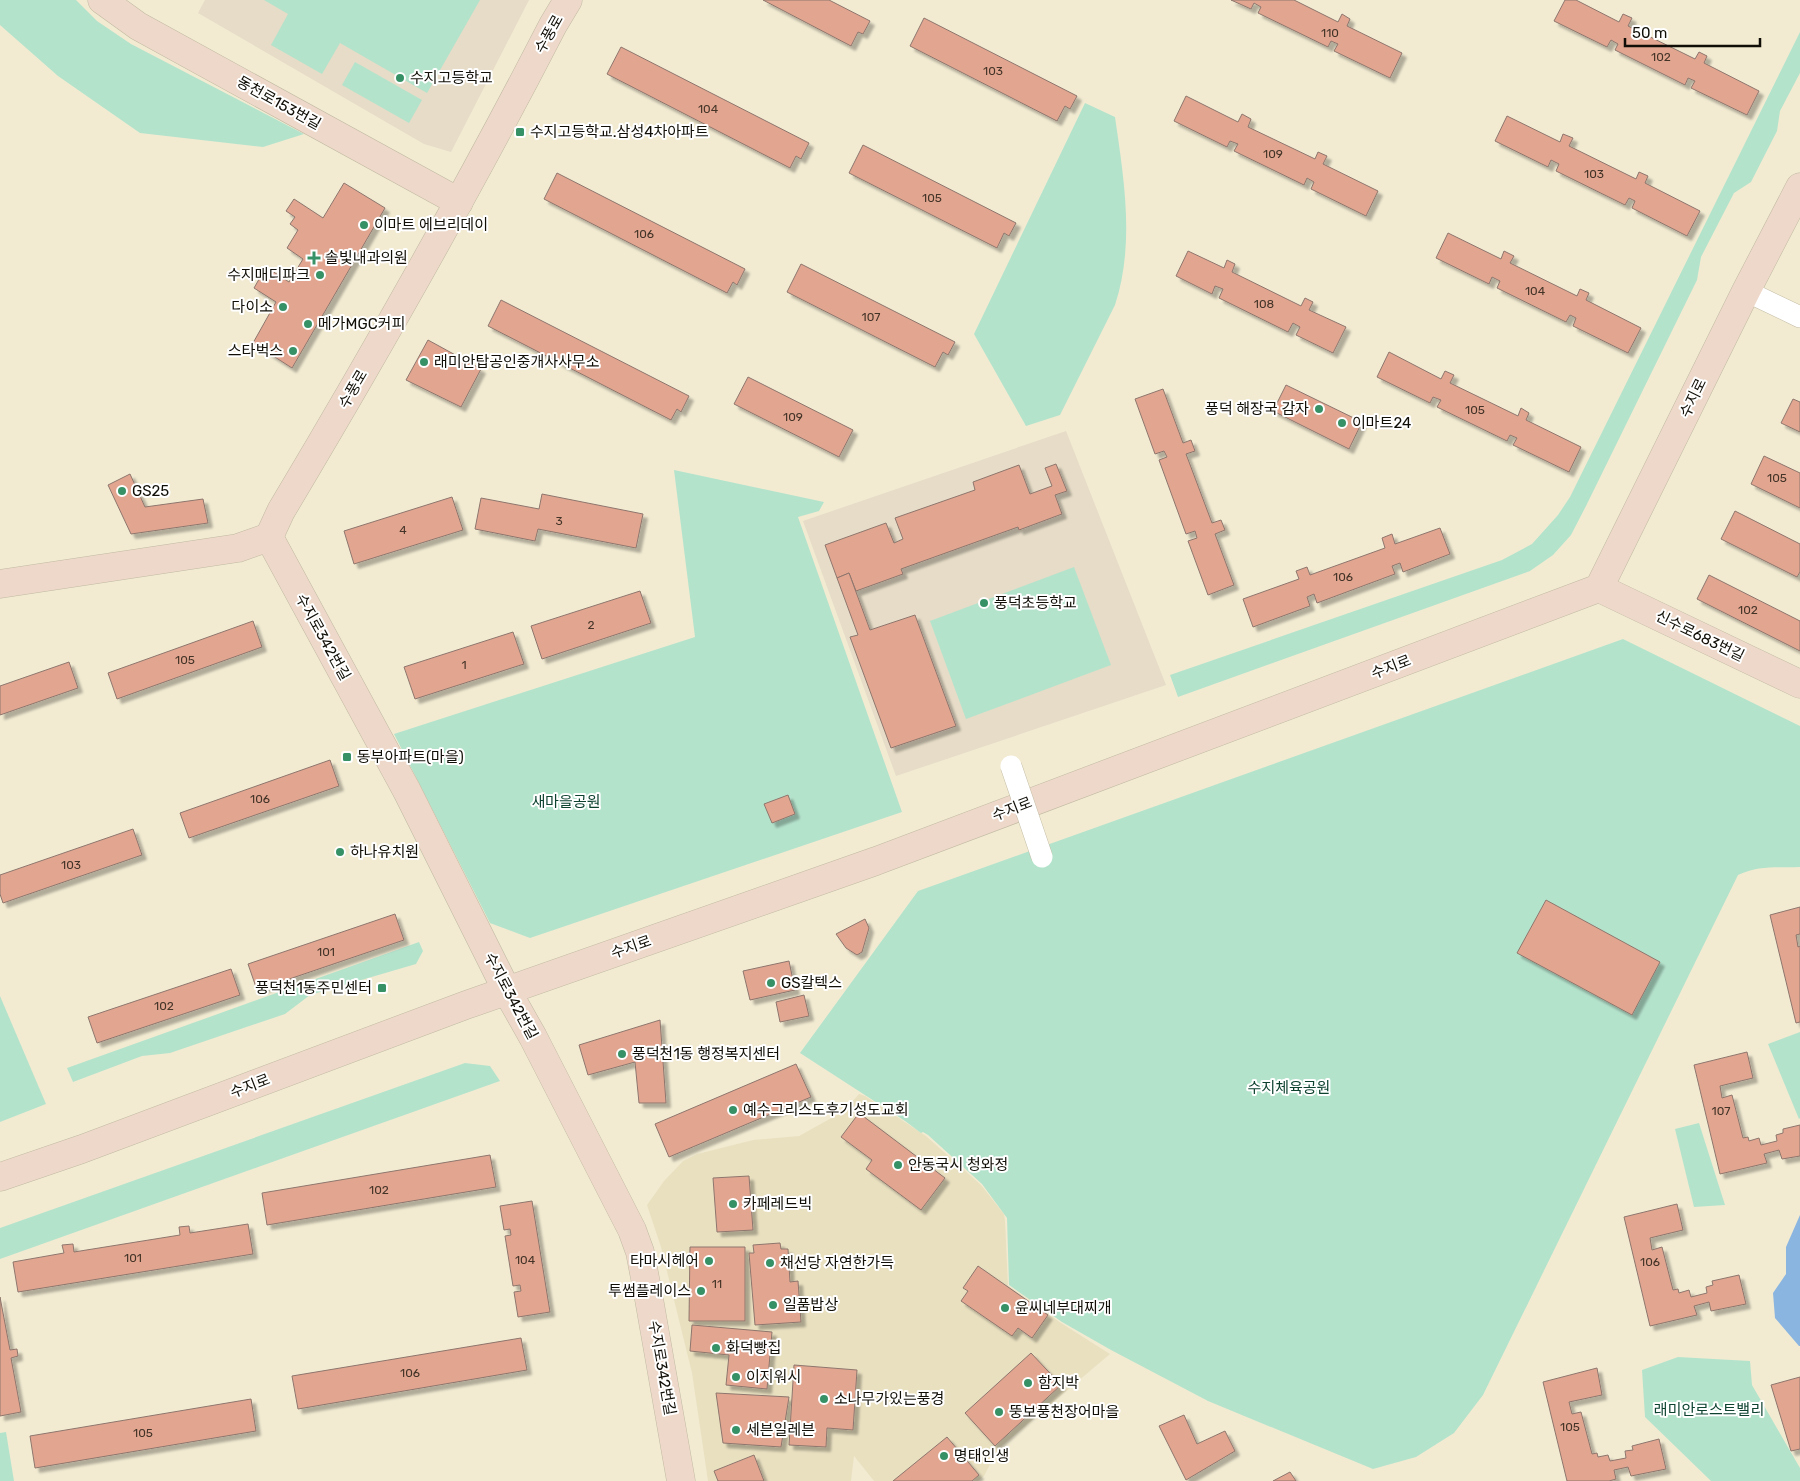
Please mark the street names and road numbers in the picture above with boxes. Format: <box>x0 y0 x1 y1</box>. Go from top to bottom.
street label: 수풍로 <box>531 12 567 56</box>
street label: 동천로153번길 <box>234 72 324 134</box>
street label: 수풍로 <box>335 367 371 411</box>
street label: 수지로 <box>1676 375 1710 421</box>
street label: 수지로342번길 <box>292 591 354 683</box>
street label: 신수로683번길 <box>1653 607 1747 665</box>
street label: 수지로 <box>1368 651 1414 683</box>
street label: 수지로 <box>989 793 1035 825</box>
street label: 수지로 <box>608 932 654 962</box>
street label: 수지로342번길 <box>480 949 542 1043</box>
street label: 수지로 <box>227 1070 273 1102</box>
street label: 수지로342번길 <box>645 1319 679 1417</box>

